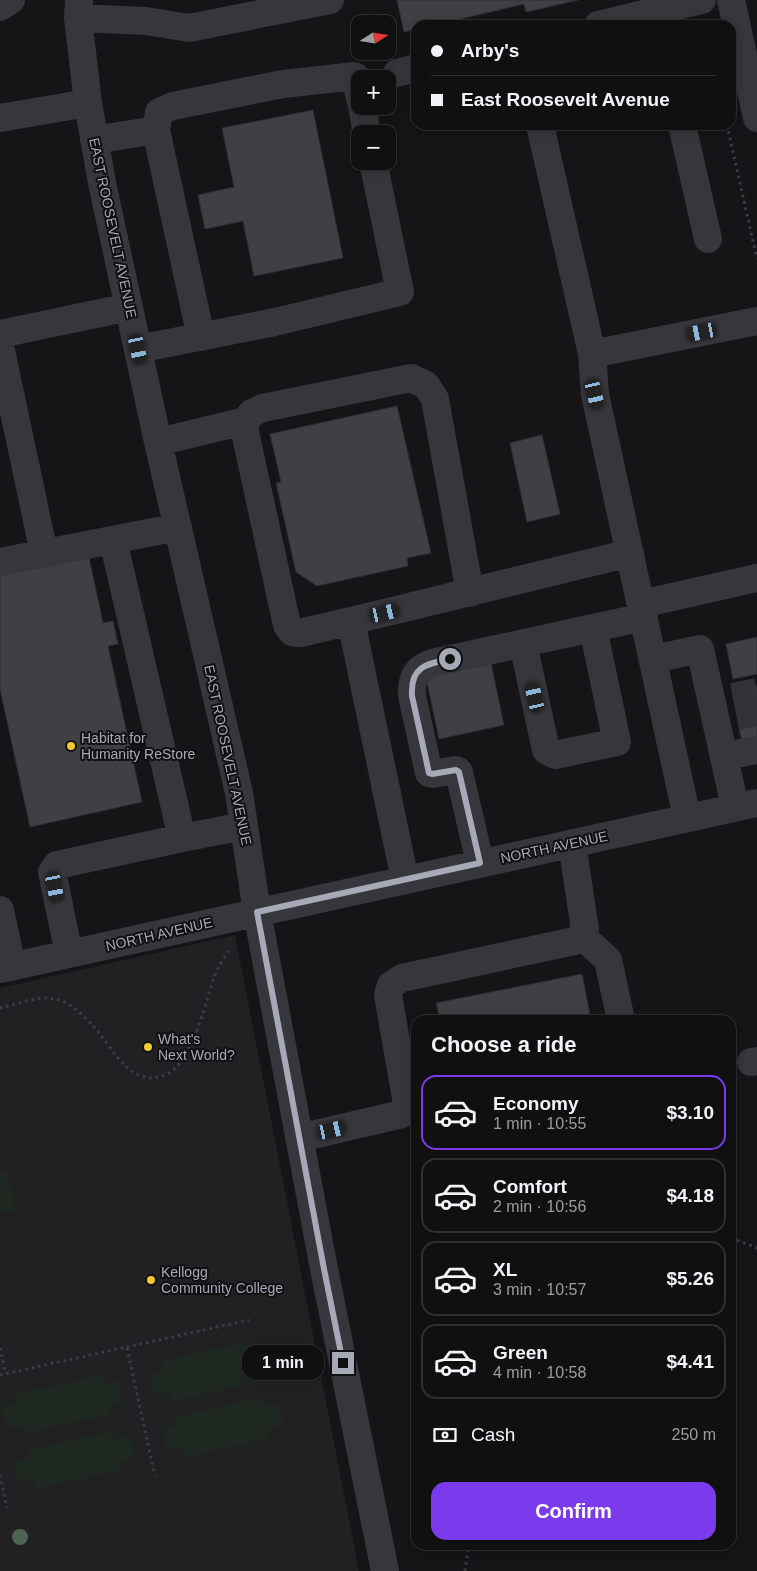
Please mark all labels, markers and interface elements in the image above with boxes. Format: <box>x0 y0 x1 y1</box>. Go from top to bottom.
north arrow <box>351 15 396 60</box>
map controls <box>351 15 396 170</box>
text: Arby's <box>461 40 519 61</box>
button: + <box>351 70 396 115</box>
text: East Roosevelt Avenue <box>461 89 670 110</box>
button: − <box>351 125 396 170</box>
street label: EAST ROOSEVELT AVENUE <box>86 136 140 320</box>
car <box>685 322 718 342</box>
car <box>127 333 148 365</box>
car <box>584 378 605 410</box>
car <box>368 602 401 624</box>
route start <box>439 648 461 670</box>
street label: EAST ROOSEVELT AVENUE <box>201 663 255 847</box>
car <box>524 681 545 713</box>
place label: Habitat for Humanity ReStore <box>81 730 196 762</box>
marker: Habitat for Humanity ReStore <box>65 740 77 752</box>
street label: NORTH AVENUE <box>499 828 609 866</box>
car <box>44 871 65 903</box>
street label: NORTH AVENUE <box>104 914 214 954</box>
place label: What's Next World? <box>158 1031 235 1063</box>
text: Choose a ride <box>431 1032 576 1057</box>
marker: What's Next World? <box>142 1041 154 1053</box>
icon: car <box>433 1090 478 1135</box>
text: Economy <box>493 1093 579 1114</box>
text: $3.10 <box>666 1102 714 1123</box>
text: 1 min · 10:55 <box>493 1115 586 1132</box>
car <box>315 1119 348 1141</box>
icon: car <box>433 1173 478 1218</box>
text: Comfort <box>493 1176 567 1197</box>
text: $4.18 <box>666 1185 714 1206</box>
text: 2 min · 10:56 <box>493 1198 586 1215</box>
icon: car <box>433 1256 478 1301</box>
text: XL <box>493 1259 517 1280</box>
place label: Kellogg Community College <box>161 1264 283 1296</box>
text: $5.26 <box>666 1268 714 1289</box>
marker: Kellogg Community College <box>145 1274 157 1286</box>
text: 3 min · 10:57 <box>493 1281 586 1298</box>
icon: car <box>433 1339 478 1384</box>
text: Green <box>493 1342 548 1363</box>
callout: 1 min <box>243 1346 326 1380</box>
text: $4.41 <box>666 1351 714 1372</box>
route end <box>332 1352 354 1374</box>
text: 1 min <box>262 1354 304 1371</box>
text: 4 min · 10:58 <box>493 1364 586 1381</box>
icon: cash <box>431 1421 459 1449</box>
text: Cash <box>471 1424 515 1445</box>
text: 250 m <box>672 1426 716 1443</box>
button: Confirm <box>431 1482 716 1540</box>

